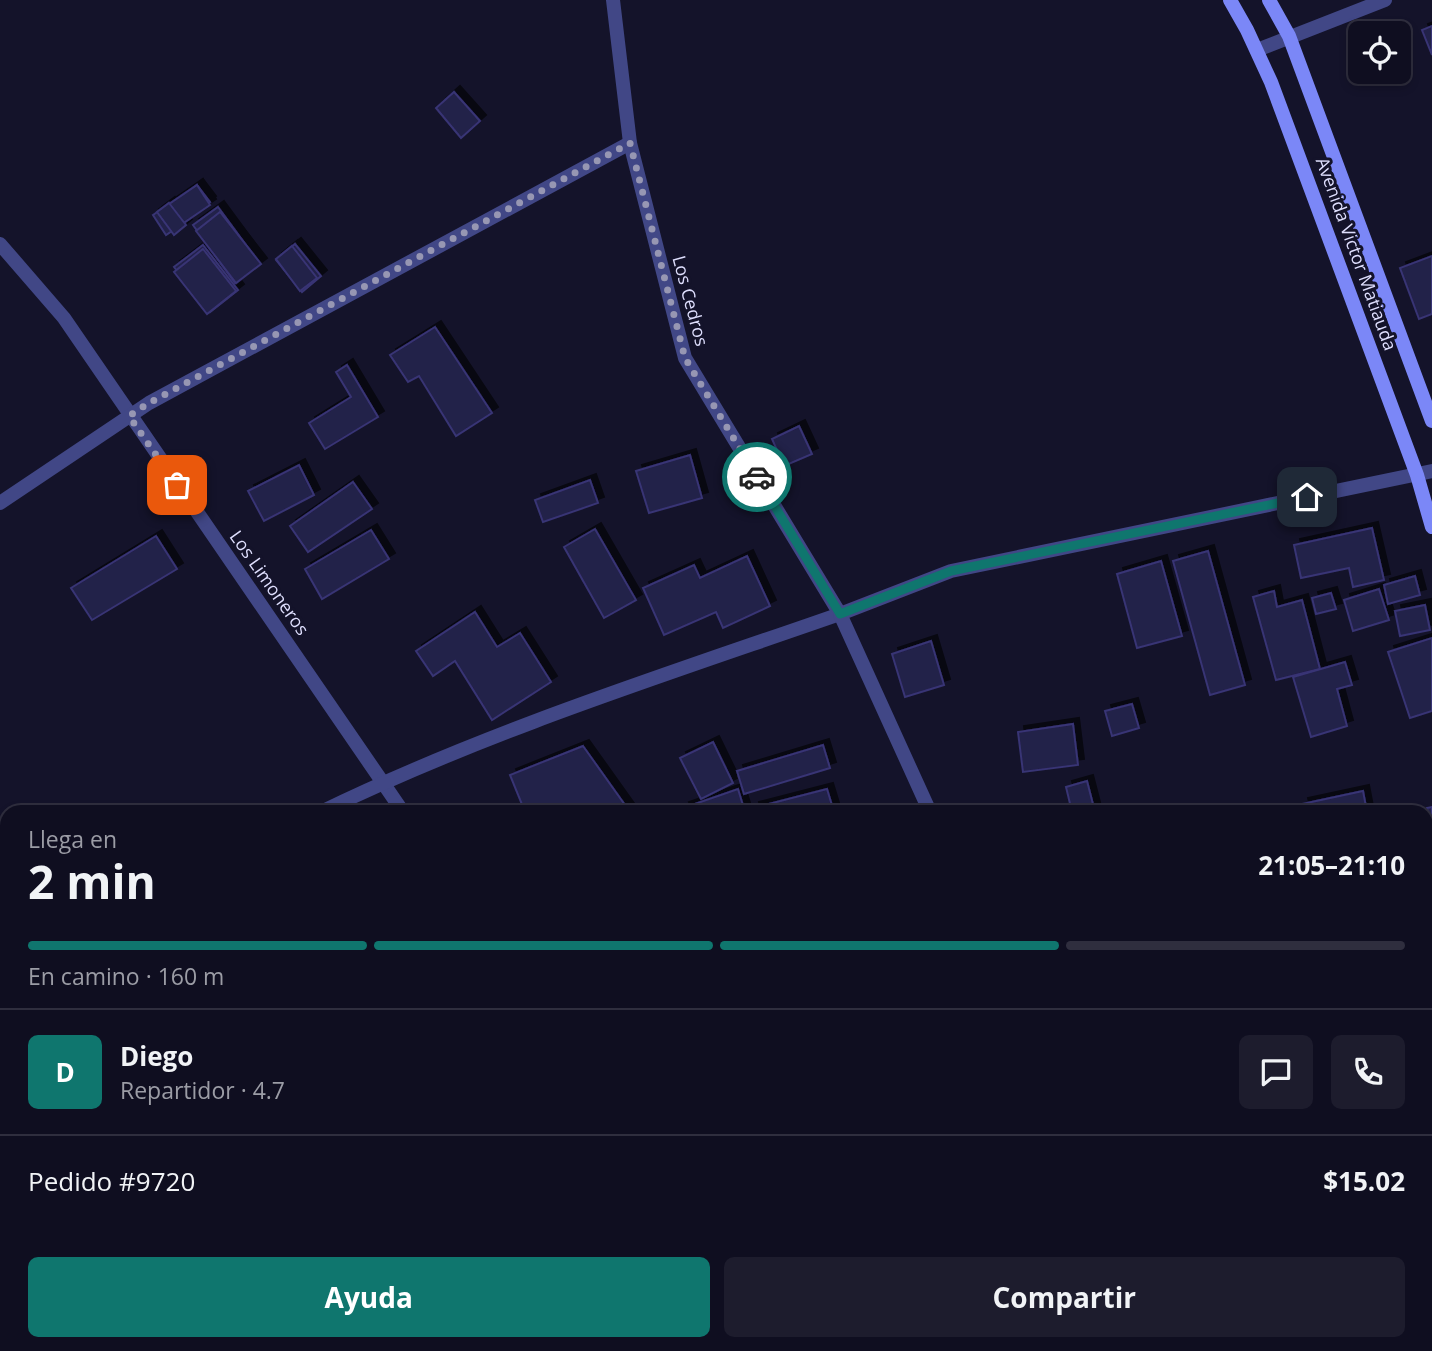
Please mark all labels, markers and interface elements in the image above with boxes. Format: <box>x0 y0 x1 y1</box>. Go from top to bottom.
map controls <box>1348 21 1411 84</box>
button: locate <box>1348 21 1411 84</box>
street label: Avenida Victor Matiauda <box>1311 154 1403 354</box>
street label: Los Cedros <box>667 253 715 349</box>
courier <box>722 442 792 512</box>
pin <box>147 455 207 515</box>
icon: car <box>738 458 776 496</box>
icon: bag <box>158 466 196 504</box>
pin <box>1277 467 1337 527</box>
icon: home <box>1288 478 1326 516</box>
street label: Los Limoneros <box>225 525 315 640</box>
text: Llega en <box>28 823 117 855</box>
text: 21:05–21:10 <box>1258 847 1405 883</box>
text: 2 min <box>28 850 156 912</box>
text: En camino · 160 m <box>28 960 224 992</box>
button: chat <box>1239 1035 1313 1109</box>
button: phone <box>1331 1035 1405 1109</box>
text: Diego <box>120 1038 193 1074</box>
text: D <box>55 1054 75 1090</box>
text: Repartidor · 4.7 <box>120 1074 285 1106</box>
text: Pedido #9720 <box>28 1163 195 1199</box>
text: $15.02 <box>1323 1163 1405 1199</box>
button: Ayuda <box>28 1257 710 1337</box>
button: Compartir <box>724 1257 1405 1337</box>

